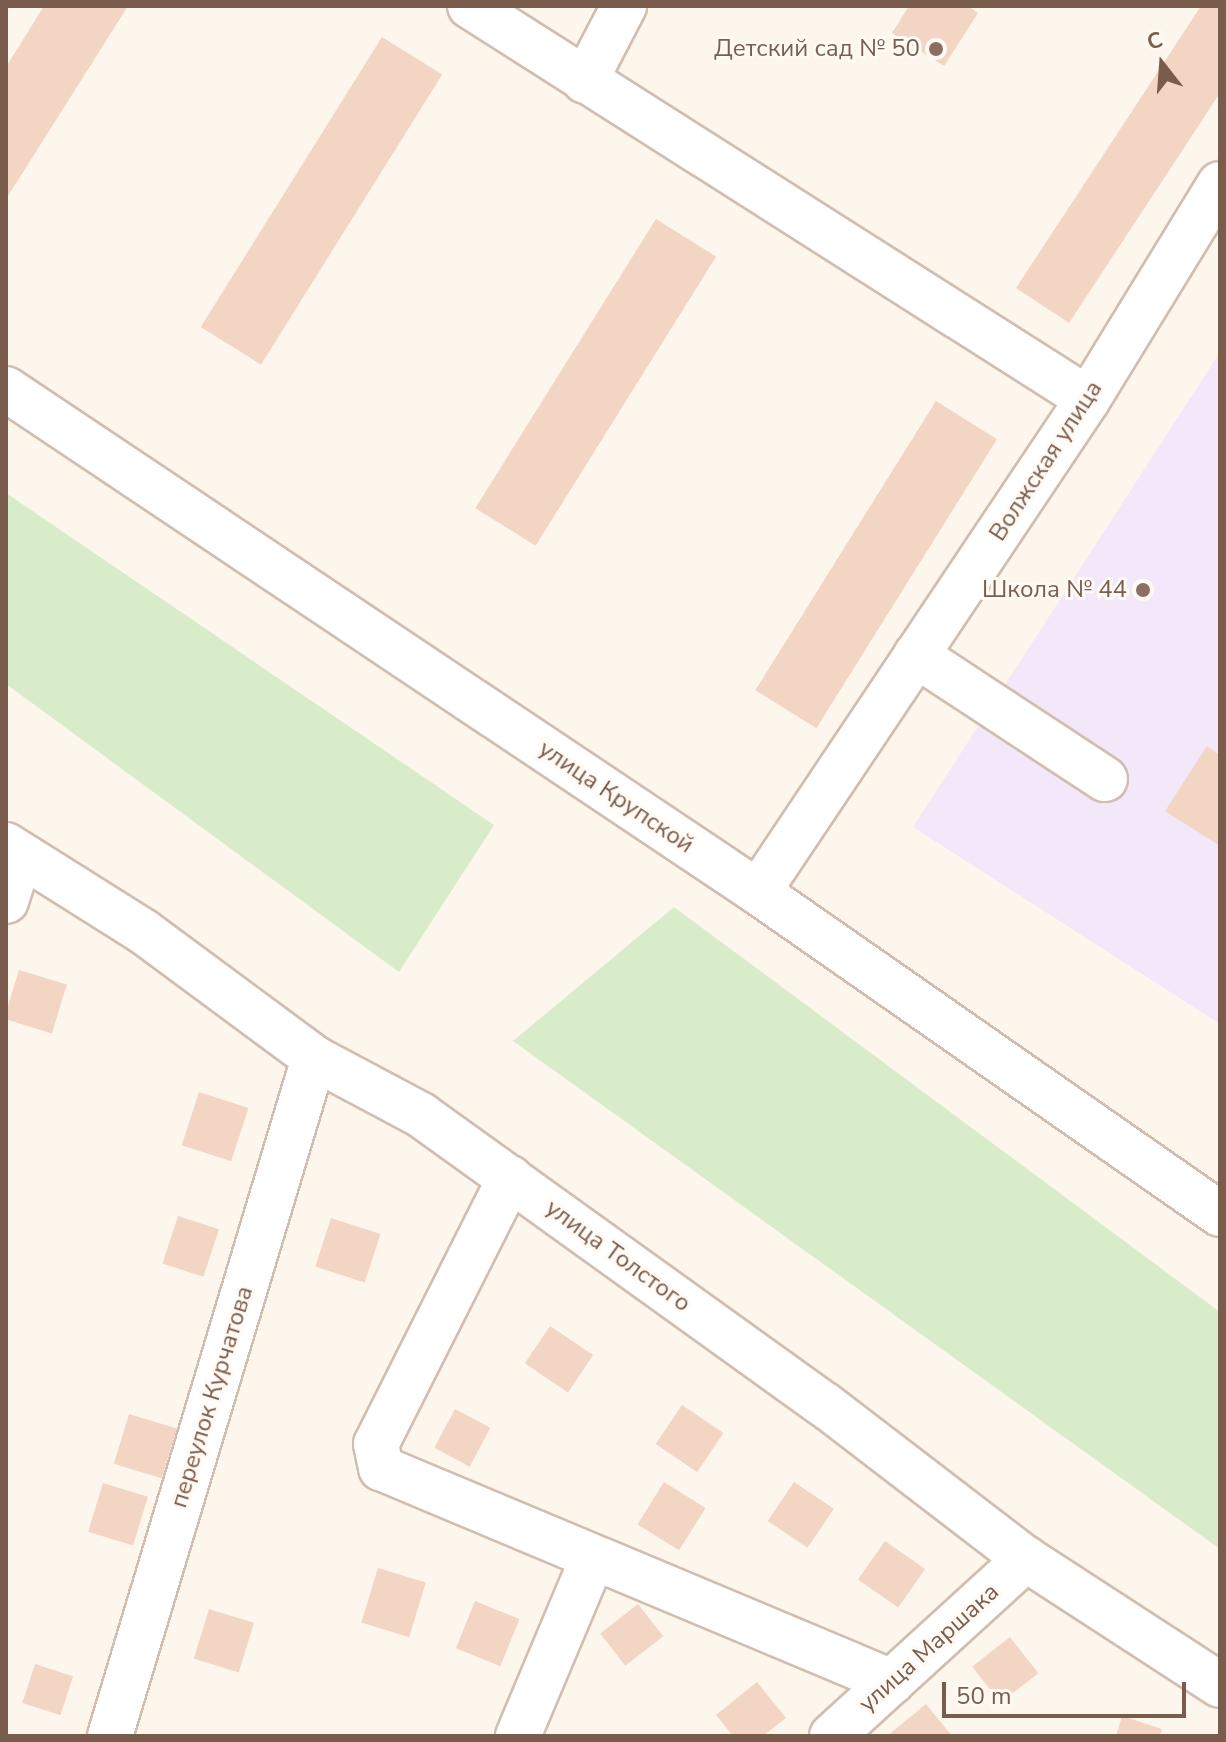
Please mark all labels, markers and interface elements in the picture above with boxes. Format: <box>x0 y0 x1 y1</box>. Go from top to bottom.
north arrow <box>1122 24 1202 104</box>
text: С <box>1143 25 1167 58</box>
place label: Детский сад № 50 <box>714 35 920 63</box>
marker: Детский сад № 50 <box>927 40 945 58</box>
street label: Волжская улица <box>984 376 1108 546</box>
place label: Школа № 44 <box>982 576 1127 604</box>
marker: Школа № 44 <box>1134 581 1152 599</box>
street label: улица Крупской <box>533 735 699 859</box>
street label: улица Толстого <box>540 1194 696 1318</box>
street label: переулок Курчатова <box>165 1283 259 1511</box>
street label: улица Маршака <box>853 1578 1005 1718</box>
scale bar <box>946 1666 1190 1716</box>
text: 50 m <box>956 1680 1012 1712</box>

